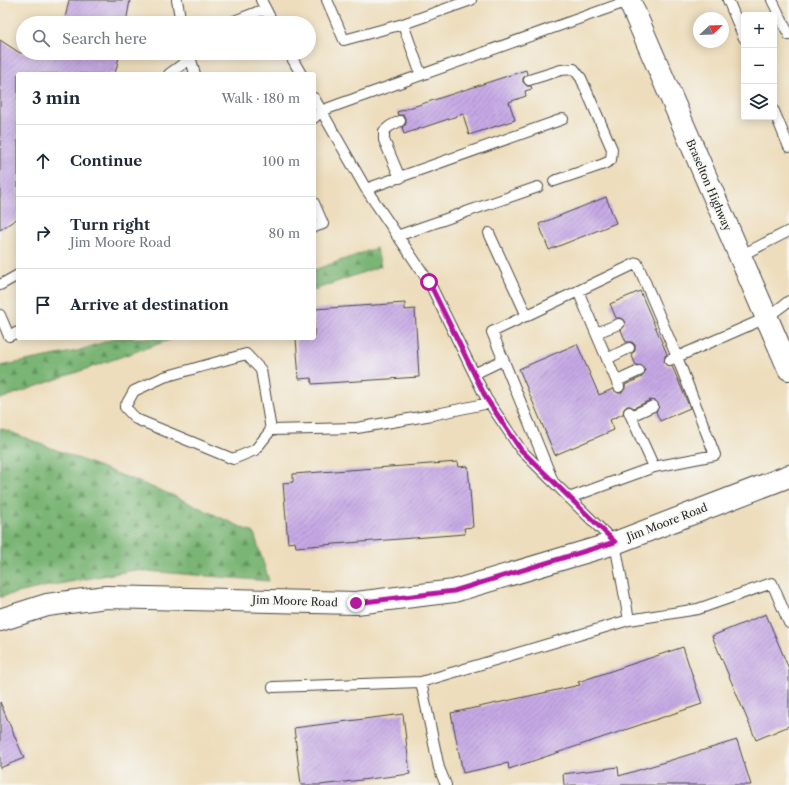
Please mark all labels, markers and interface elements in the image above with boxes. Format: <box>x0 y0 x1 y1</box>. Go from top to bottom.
north arrow <box>693 12 729 48</box>
map controls <box>741 12 777 120</box>
button: + <box>741 12 777 48</box>
search box <box>16 16 316 60</box>
icon: search <box>30 27 52 49</box>
text: Search here <box>62 29 147 48</box>
button: − <box>741 48 777 84</box>
button: layers <box>741 84 777 120</box>
text: 3 min <box>32 88 81 108</box>
text: Walk · 180 m <box>221 90 300 106</box>
street label: Braselton Highway <box>683 137 735 234</box>
icon: ahead <box>32 150 54 172</box>
text: Continue <box>70 151 142 170</box>
text: 100 m <box>262 153 300 169</box>
text: Turn right <box>70 215 150 234</box>
icon: right <box>32 222 54 244</box>
text: 80 m <box>268 225 300 241</box>
text: Jim Moore Road <box>70 234 171 250</box>
route start <box>420 273 438 291</box>
icon: arrive <box>32 294 54 316</box>
text: Arrive at destination <box>70 295 229 314</box>
street label: Jim Moore Road <box>623 500 710 545</box>
street label: Jim Moore Road <box>250 592 338 609</box>
route end <box>347 594 365 612</box>

